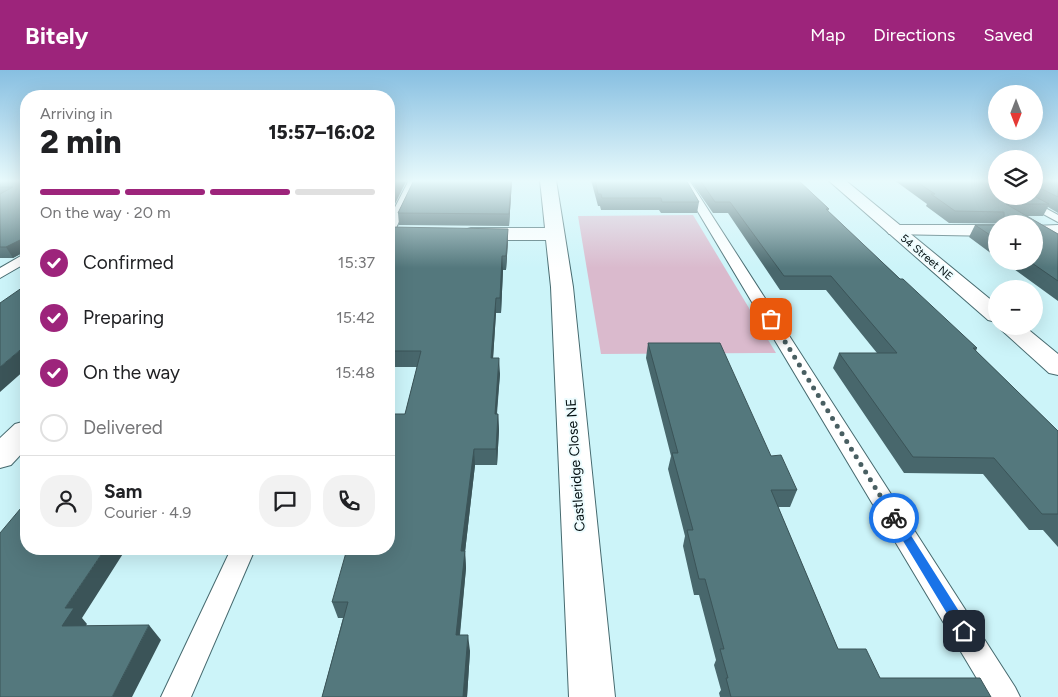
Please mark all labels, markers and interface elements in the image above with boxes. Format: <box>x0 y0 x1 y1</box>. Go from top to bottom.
text: Bitely <box>25 21 88 50</box>
text: Map <box>810 24 845 46</box>
text: Directions <box>873 24 955 46</box>
text: Saved <box>983 24 1033 46</box>
north arrow <box>988 85 1042 140</box>
map controls <box>988 85 1043 335</box>
text: Arriving in <box>40 104 112 123</box>
text: 15:57–16:02 <box>268 121 375 144</box>
text: 2 min <box>40 123 122 161</box>
button: layers <box>988 150 1043 205</box>
text: On the way · 20 m <box>40 203 171 222</box>
button: + <box>988 215 1043 270</box>
street label: 54 Street NE <box>898 232 956 283</box>
icon: check <box>40 249 68 277</box>
text: Confirmed <box>83 251 174 274</box>
text: 15:37 <box>338 253 375 272</box>
button: − <box>988 280 1043 335</box>
pin <box>750 298 792 340</box>
icon: check <box>40 304 68 332</box>
icon: bag <box>757 305 785 333</box>
text: Preparing <box>83 306 164 329</box>
text: 15:42 <box>336 308 375 327</box>
icon: check <box>40 359 68 387</box>
text: On the way <box>83 361 180 384</box>
text: 15:48 <box>335 363 375 382</box>
street label: Castleridge Close NE <box>562 398 589 532</box>
text: Delivered <box>83 416 163 439</box>
button: person <box>40 475 92 527</box>
button: chat <box>259 475 311 527</box>
button: phone <box>323 475 375 527</box>
text: Sam <box>104 480 142 503</box>
courier <box>869 493 919 543</box>
text: Courier · 4.9 <box>104 503 191 522</box>
icon: bike <box>880 504 908 532</box>
pin <box>943 610 985 652</box>
icon: home <box>950 617 978 645</box>

